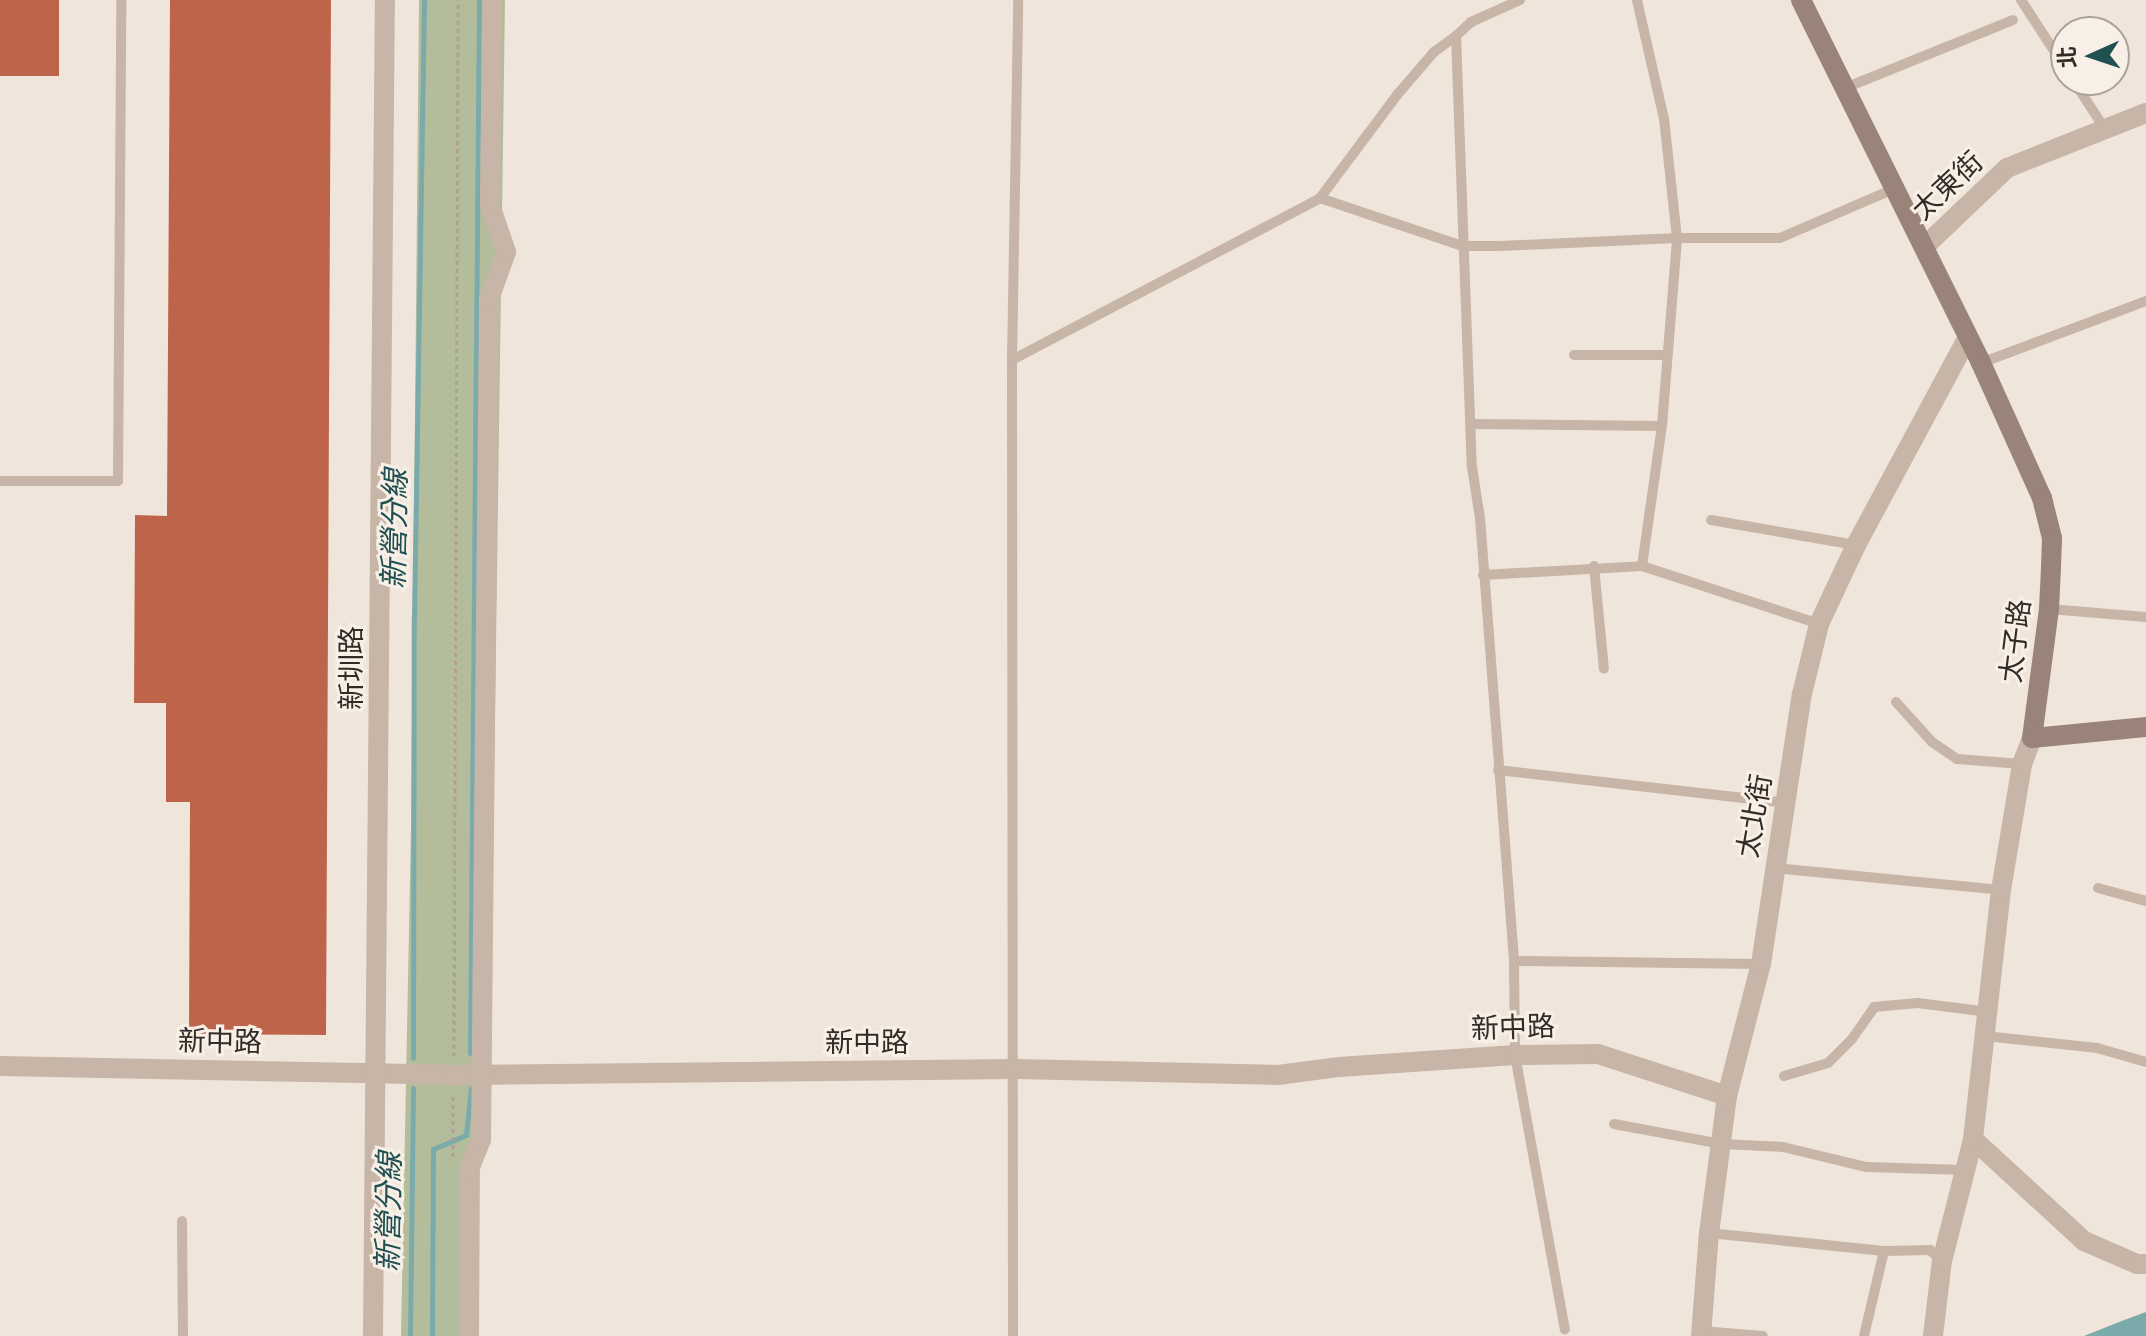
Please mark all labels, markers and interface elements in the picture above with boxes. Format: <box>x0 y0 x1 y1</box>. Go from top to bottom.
north arrow <box>2050 16 2130 96</box>
text: 北 <box>2052 45 2084 69</box>
street label: 太東街 <box>1906 145 1990 227</box>
water label: 新營分線 <box>377 469 415 589</box>
street label: 太子路 <box>1994 597 2038 685</box>
street label: 新圳路 <box>335 626 369 710</box>
street label: 太北街 <box>1731 772 1779 860</box>
street label: 新中路 <box>1470 1010 1556 1046</box>
street label: 新中路 <box>178 1024 262 1060</box>
street label: 新中路 <box>825 1026 909 1060</box>
water label: 新營分線 <box>371 1152 409 1272</box>

